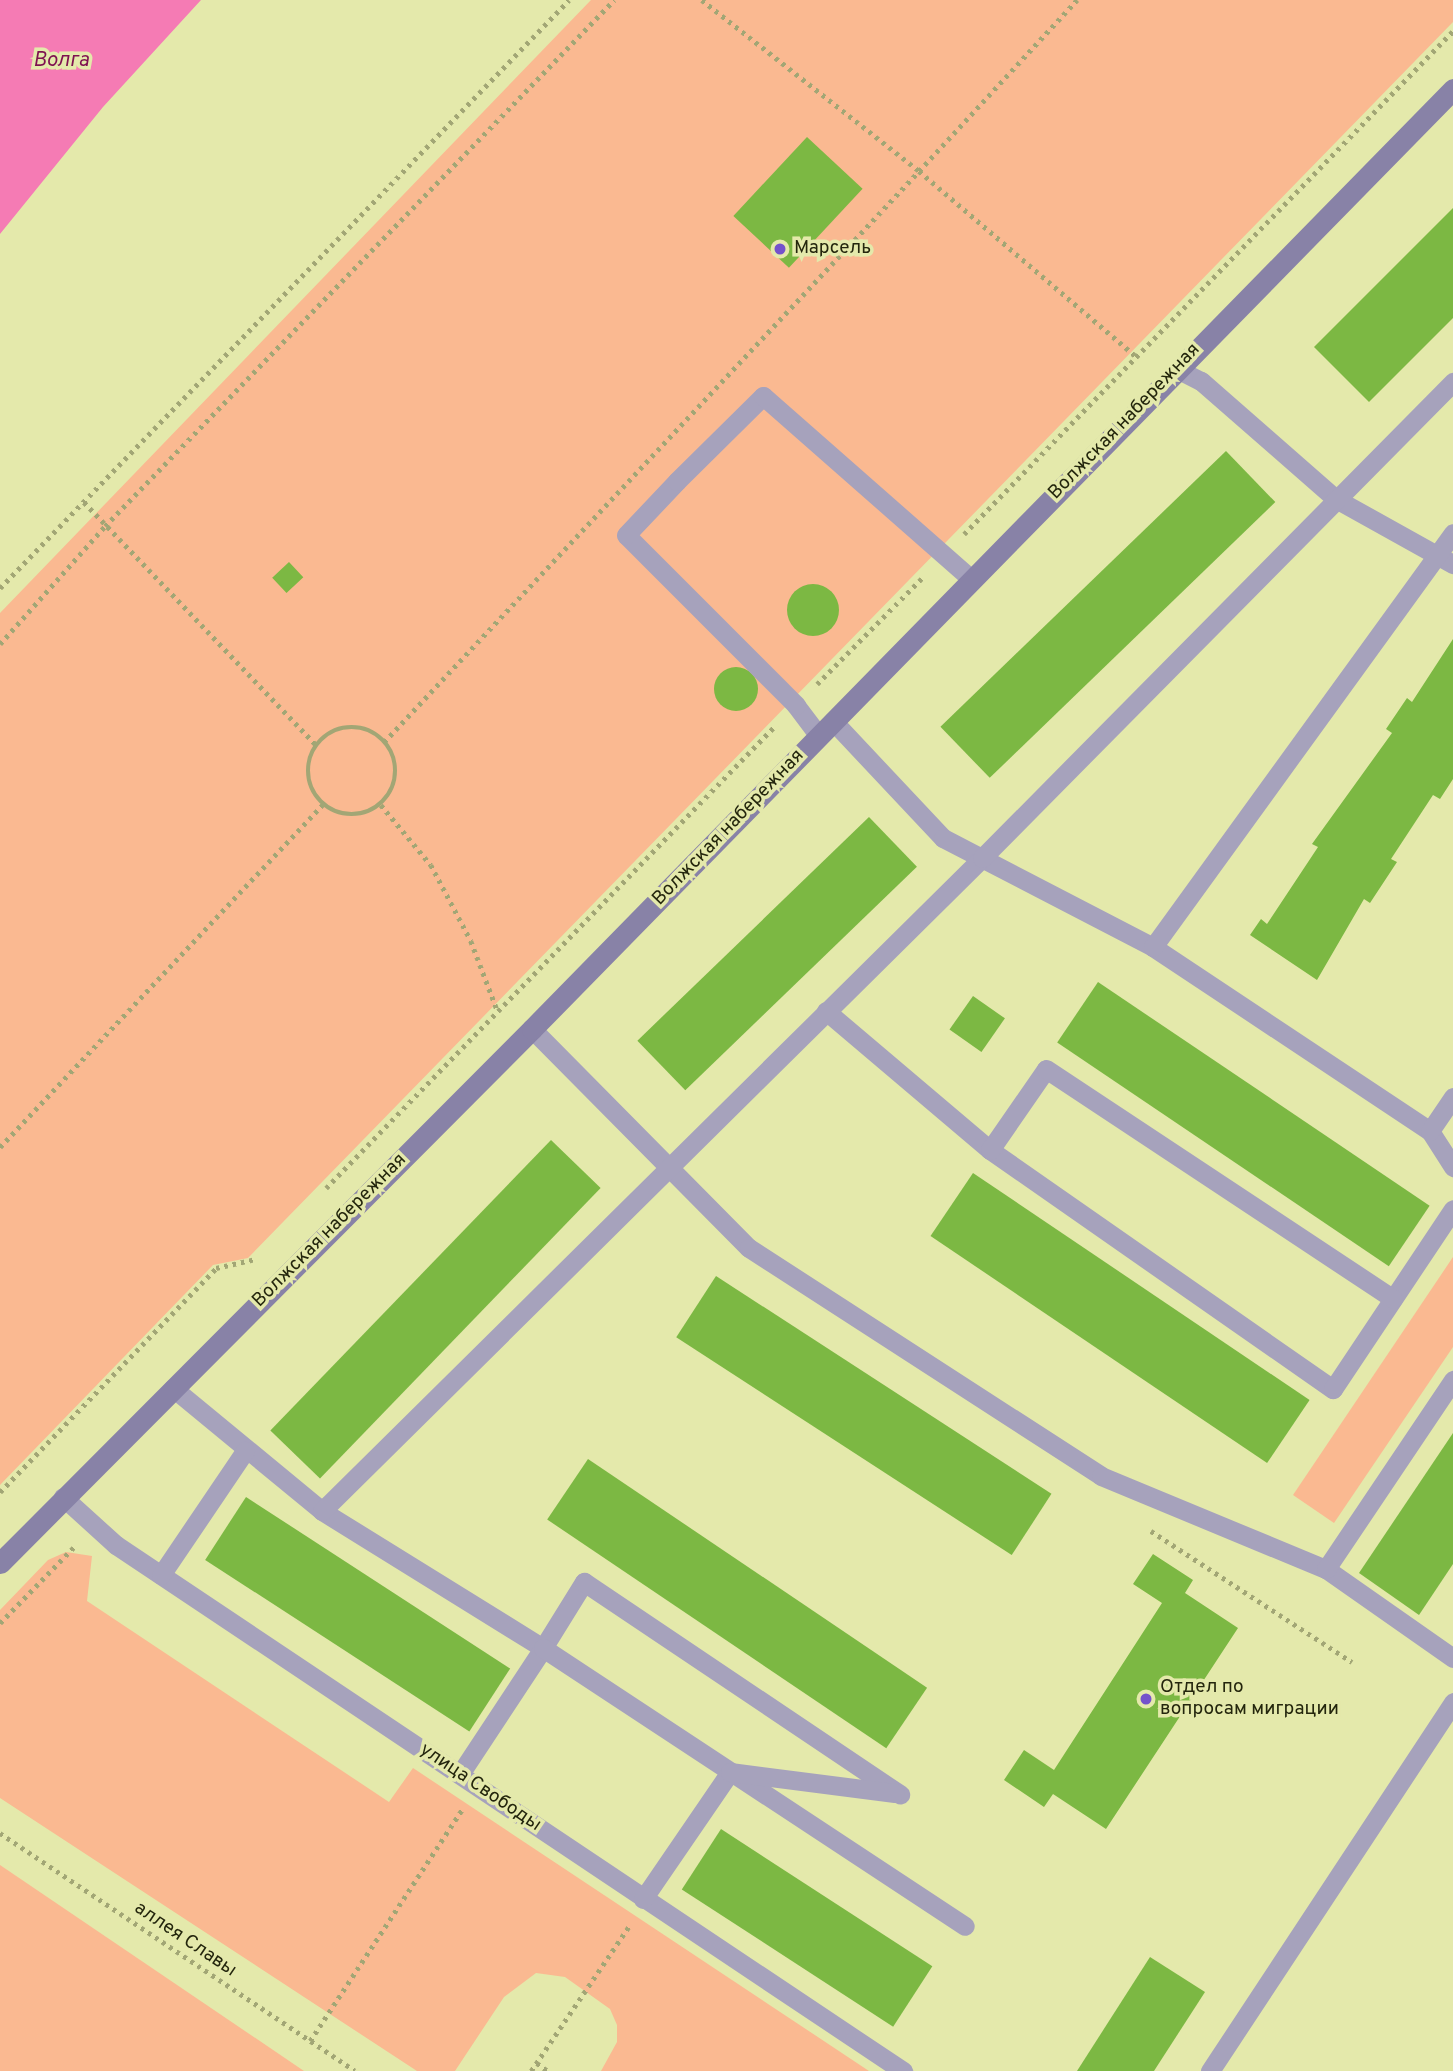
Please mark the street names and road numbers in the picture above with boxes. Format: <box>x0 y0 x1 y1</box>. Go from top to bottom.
street label: Волжская набережная <box>1044 339 1206 505</box>
street label: Волжская набережная <box>648 745 810 911</box>
street label: Волжская набережная <box>248 1149 412 1313</box>
street label: улица Свободы <box>415 1739 545 1837</box>
street label: аллея Славы <box>130 1897 240 1983</box>

